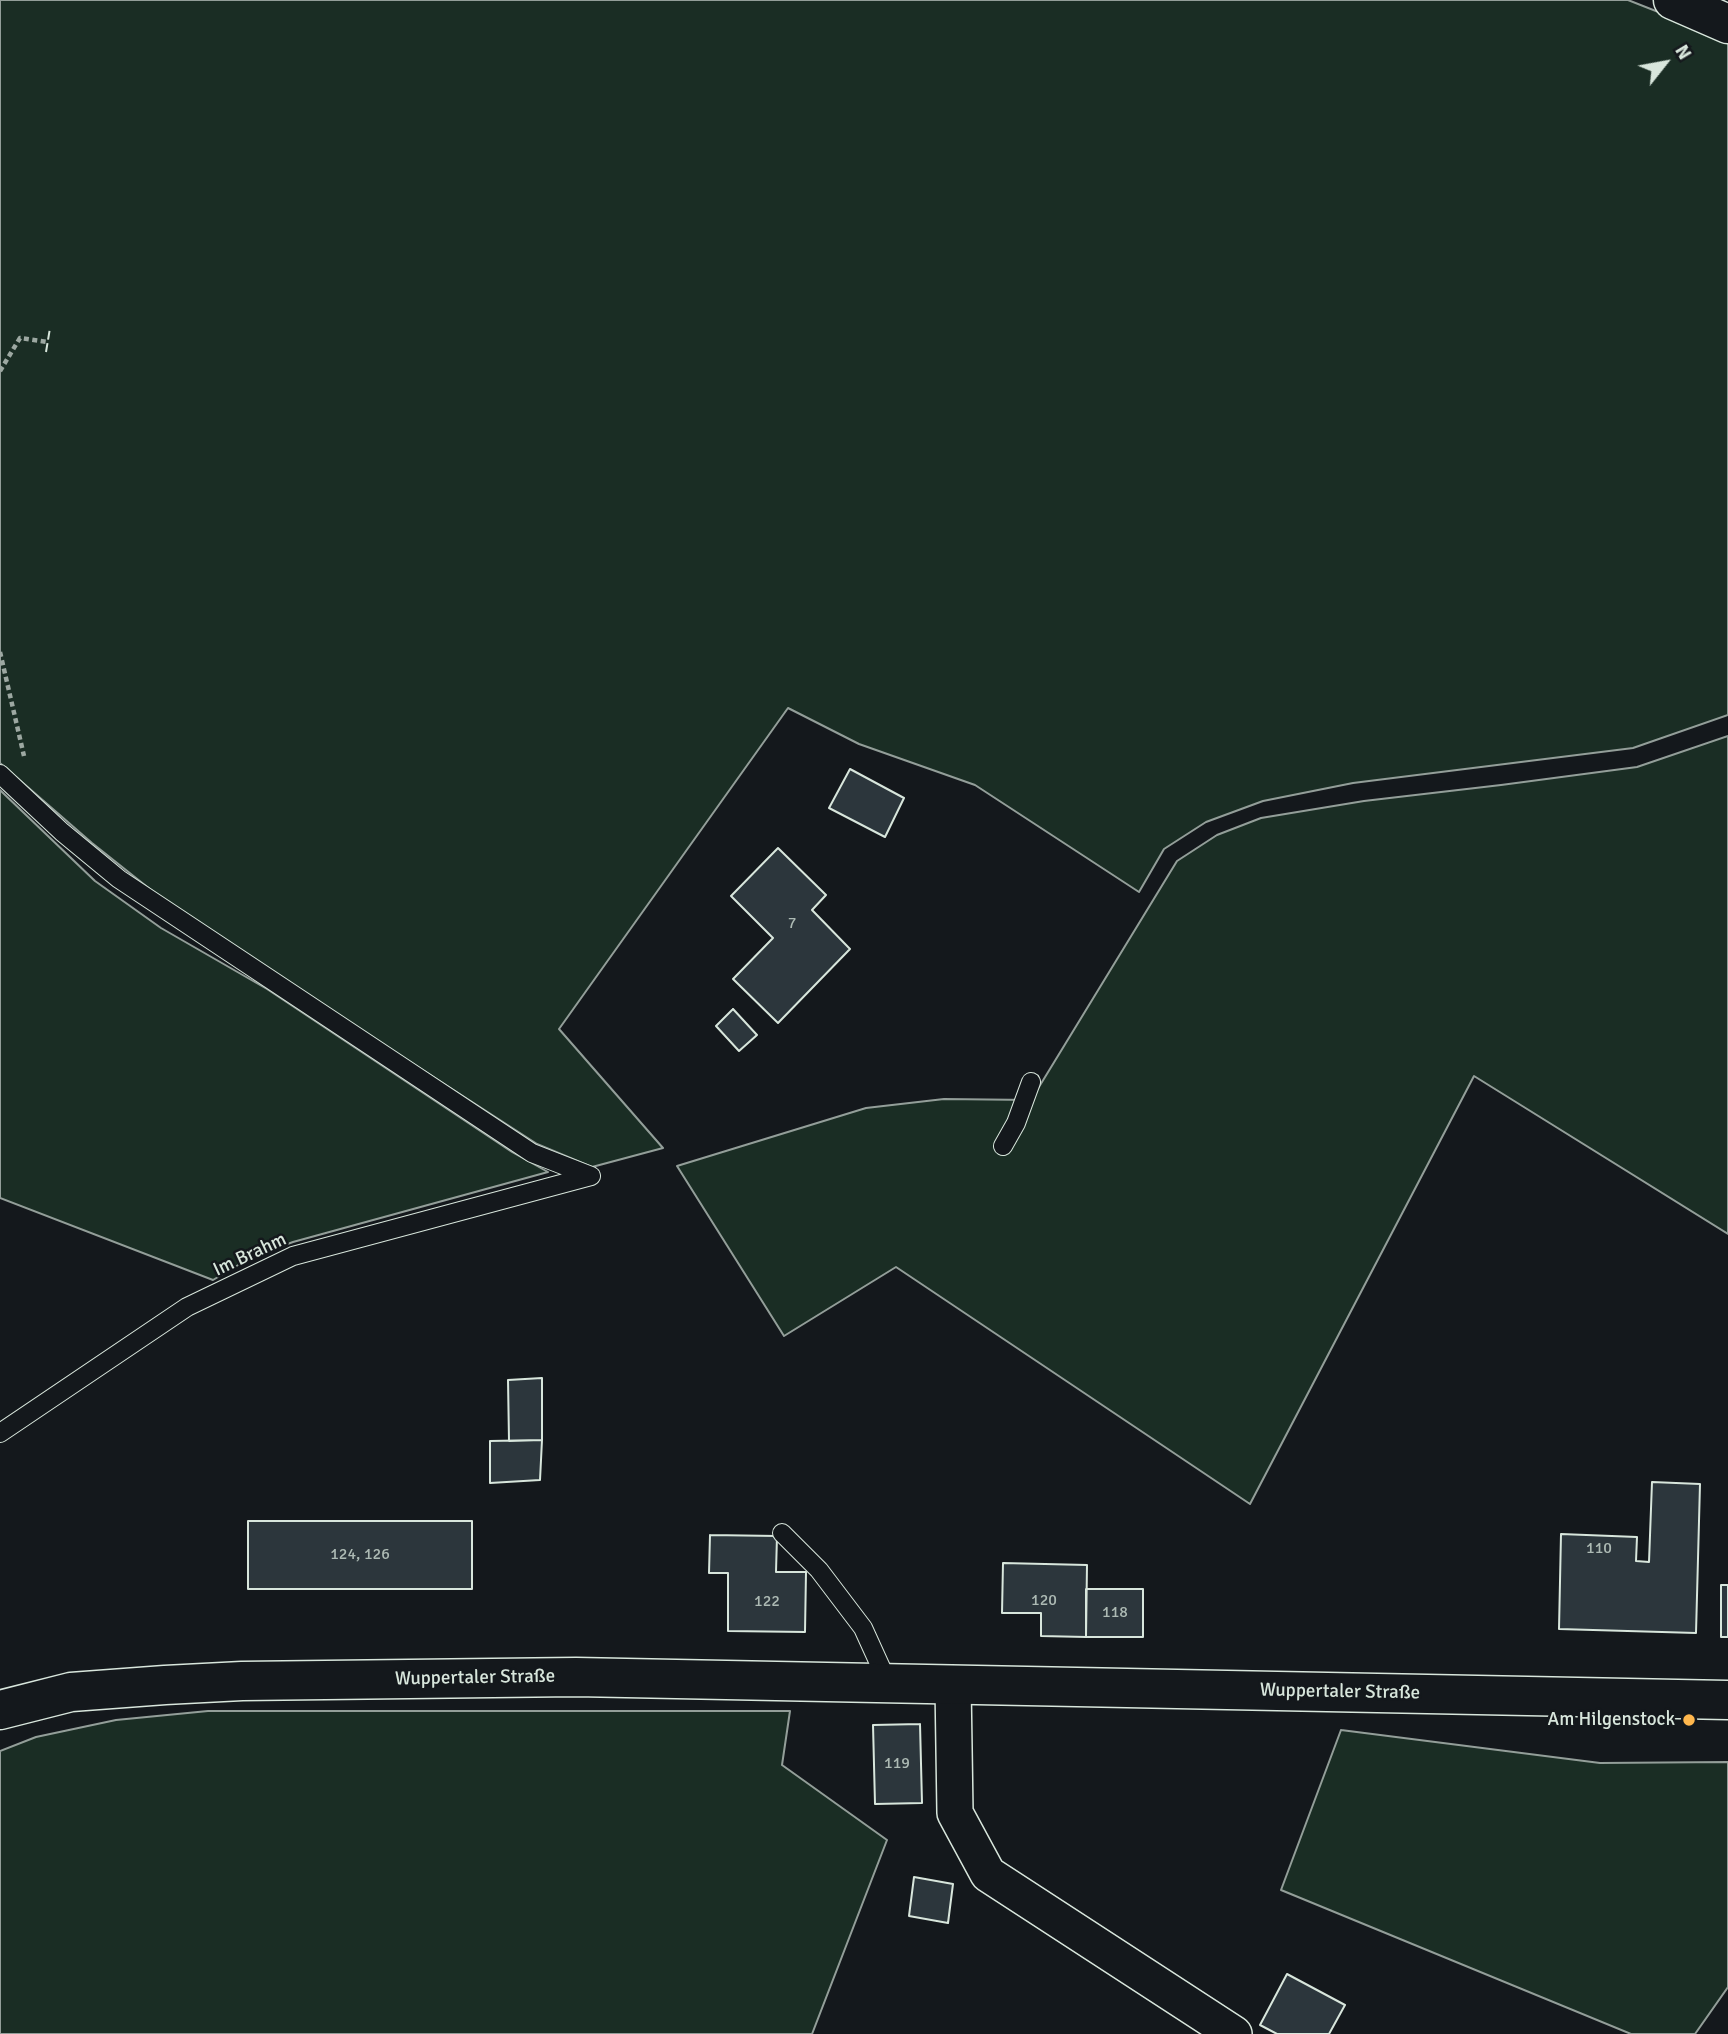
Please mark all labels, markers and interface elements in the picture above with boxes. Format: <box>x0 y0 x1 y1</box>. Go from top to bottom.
north arrow <box>1630 28 1700 98</box>
text: N <box>1669 40 1697 64</box>
house number: 7 <box>788 914 796 934</box>
street label: Im Brahm <box>210 1228 290 1282</box>
house number: 110 <box>1586 1539 1612 1559</box>
house number: 124, 126 <box>330 1545 390 1565</box>
house number: 120 <box>1031 1591 1057 1611</box>
house number: 122 <box>754 1592 780 1612</box>
house number: 118 <box>1102 1603 1128 1623</box>
street label: Wuppertaler Straße <box>395 1665 555 1691</box>
street label: Wuppertaler Straße <box>1260 1679 1420 1705</box>
place label: Am Hilgenstock <box>1548 1709 1675 1731</box>
marker: Am Hilgenstock <box>1681 1712 1697 1728</box>
house number: 119 <box>884 1754 910 1774</box>

